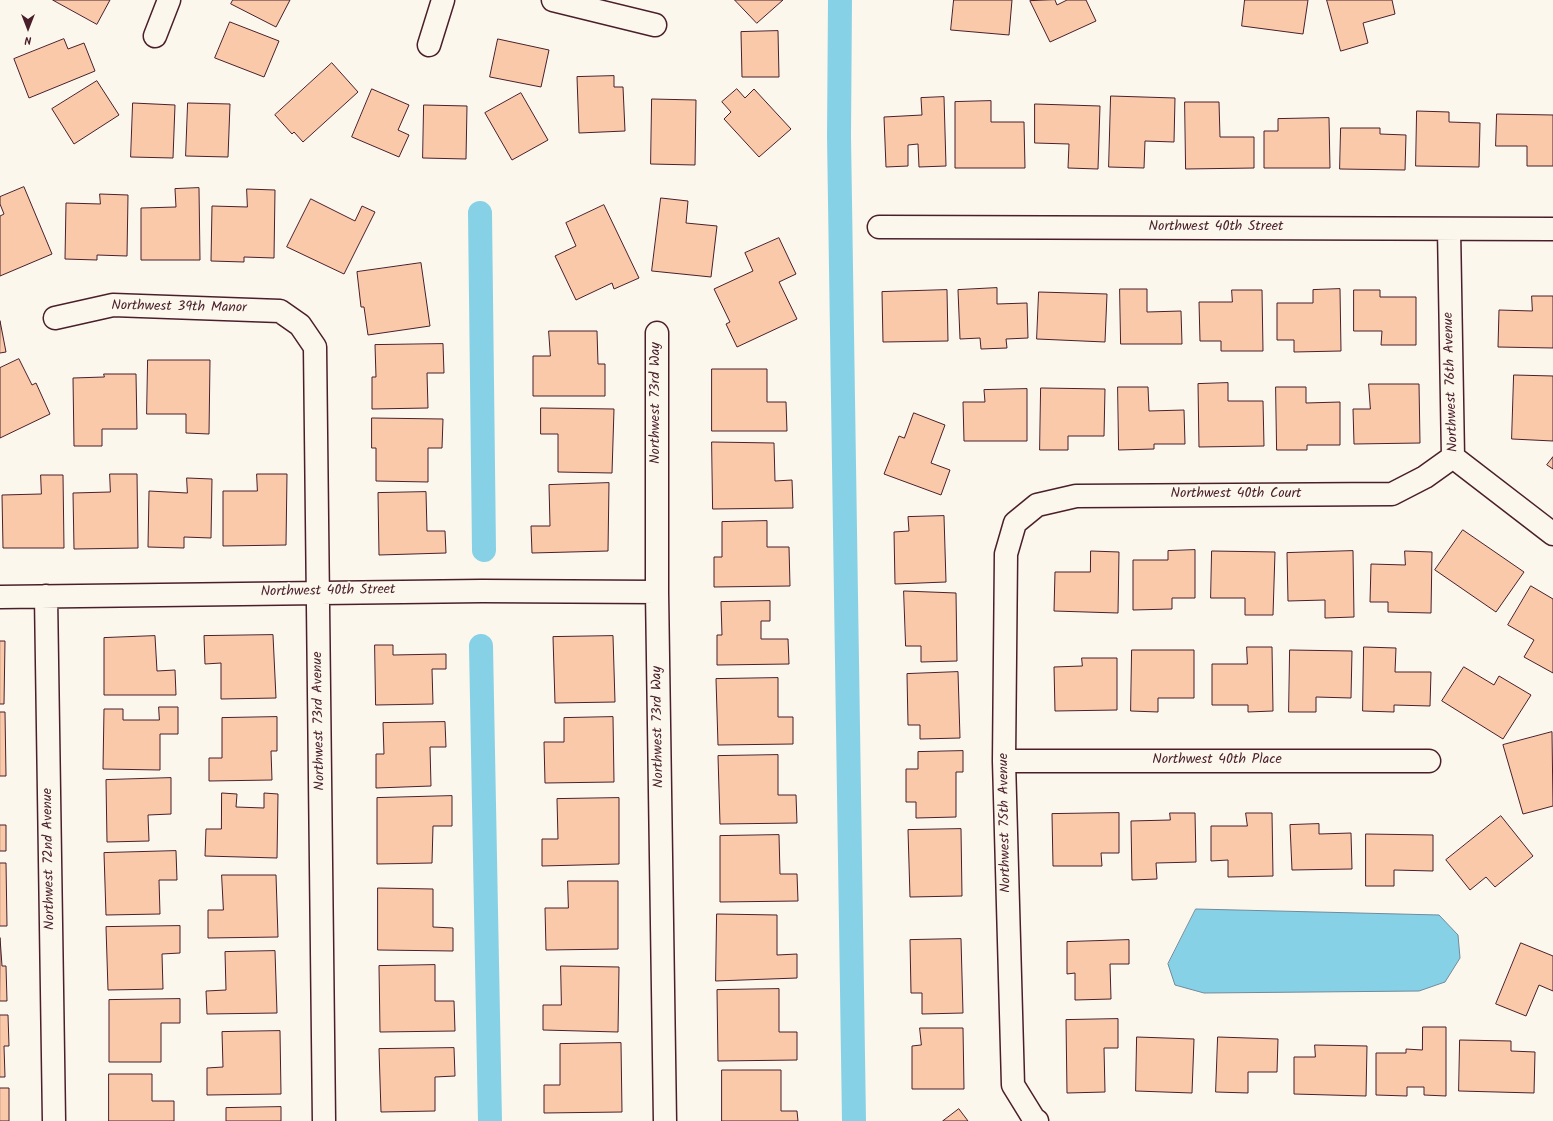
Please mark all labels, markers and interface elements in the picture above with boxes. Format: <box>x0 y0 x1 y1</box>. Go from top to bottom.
north arrow <box>8 8 48 48</box>
text: N <box>25 31 31 49</box>
street label: Northwest 40th Street <box>1149 220 1283 236</box>
street label: Northwest 39th Manor <box>111 298 247 318</box>
street label: Northwest 76th Avenue <box>1441 312 1463 452</box>
street label: Northwest 73rd Way <box>649 342 665 464</box>
street label: Northwest 40th Court <box>1171 487 1301 503</box>
street label: Northwest 40th Street <box>260 582 396 602</box>
street label: Northwest 73rd Avenue <box>310 651 330 791</box>
street label: Northwest 73rd Way <box>650 666 668 788</box>
street label: Northwest 75th Avenue <box>996 753 1016 893</box>
street label: Northwest 40th Place <box>1152 753 1282 769</box>
street label: Northwest 72nd Avenue <box>40 788 60 930</box>

